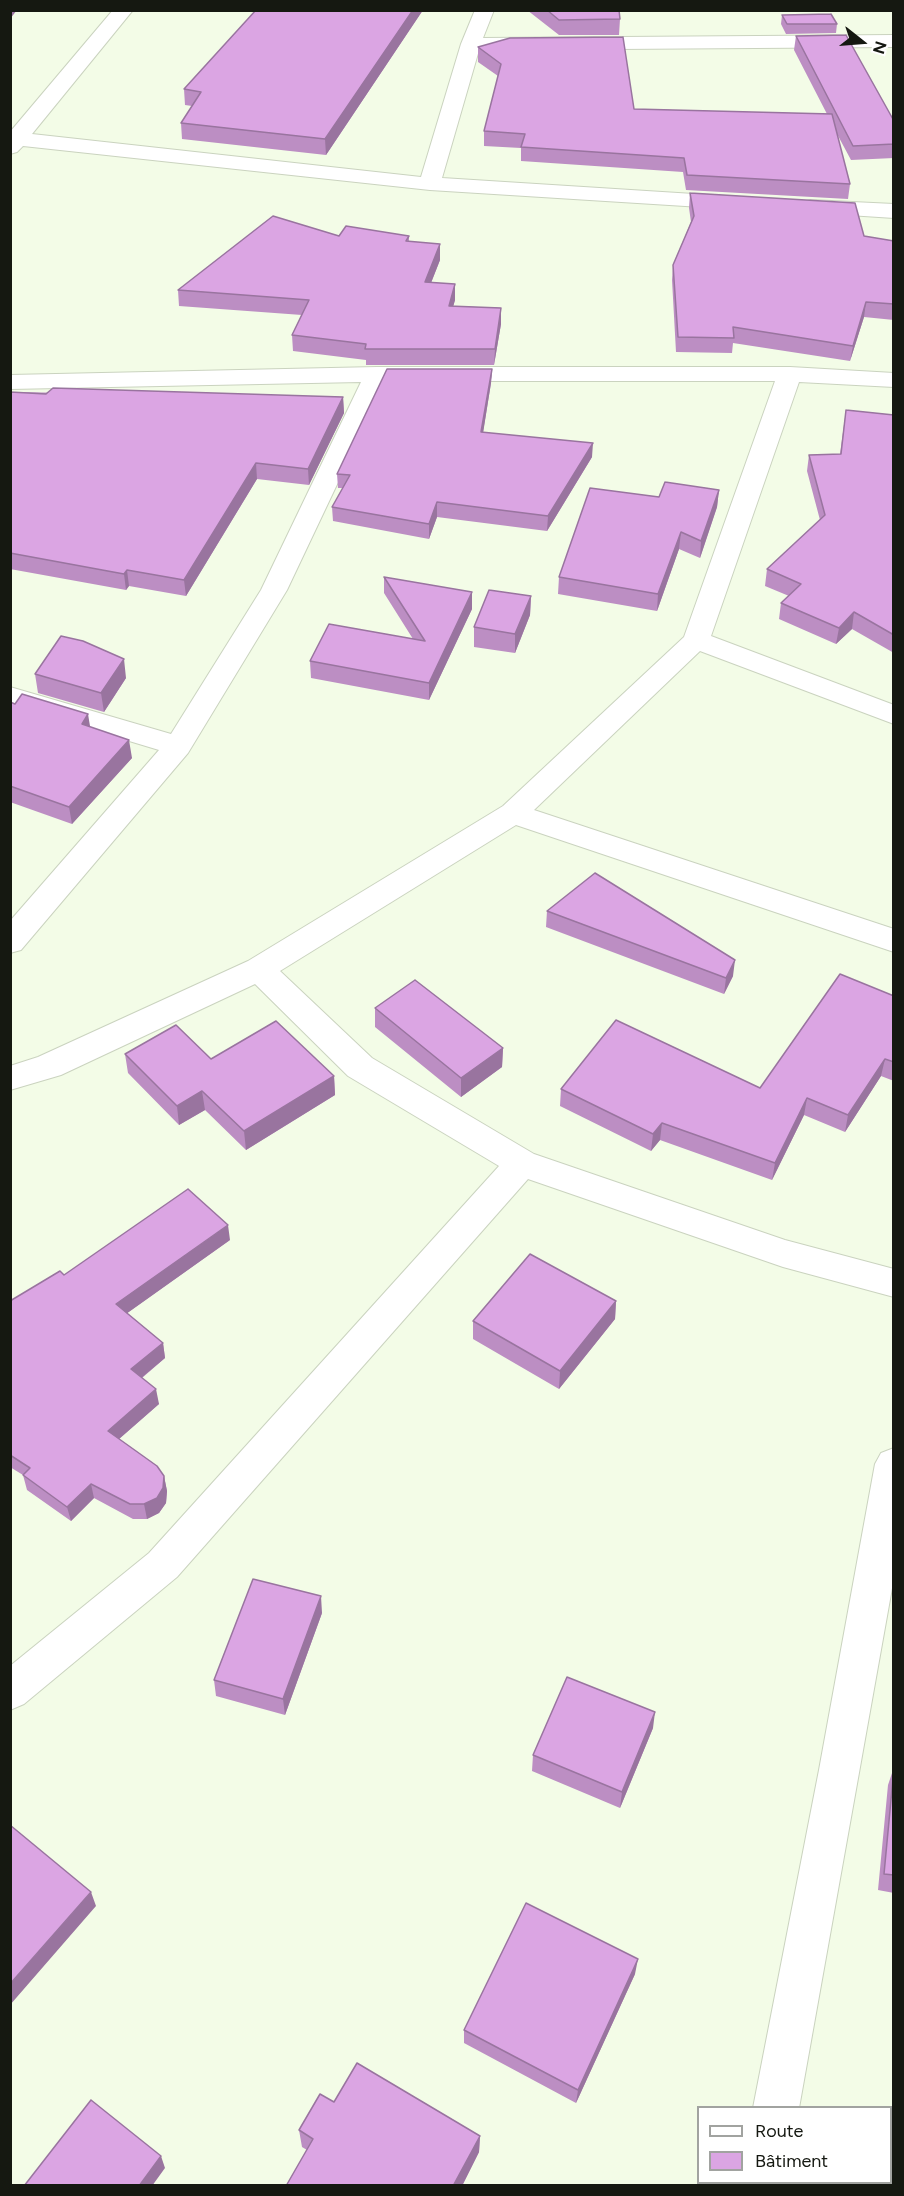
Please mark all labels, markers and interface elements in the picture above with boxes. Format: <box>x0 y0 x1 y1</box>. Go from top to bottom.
north arrow <box>832 12 892 72</box>
text: N <box>869 39 891 56</box>
legend <box>697 2106 892 2184</box>
text: Route <box>755 2120 803 2142</box>
text: Bâtiment <box>755 2150 828 2172</box>

